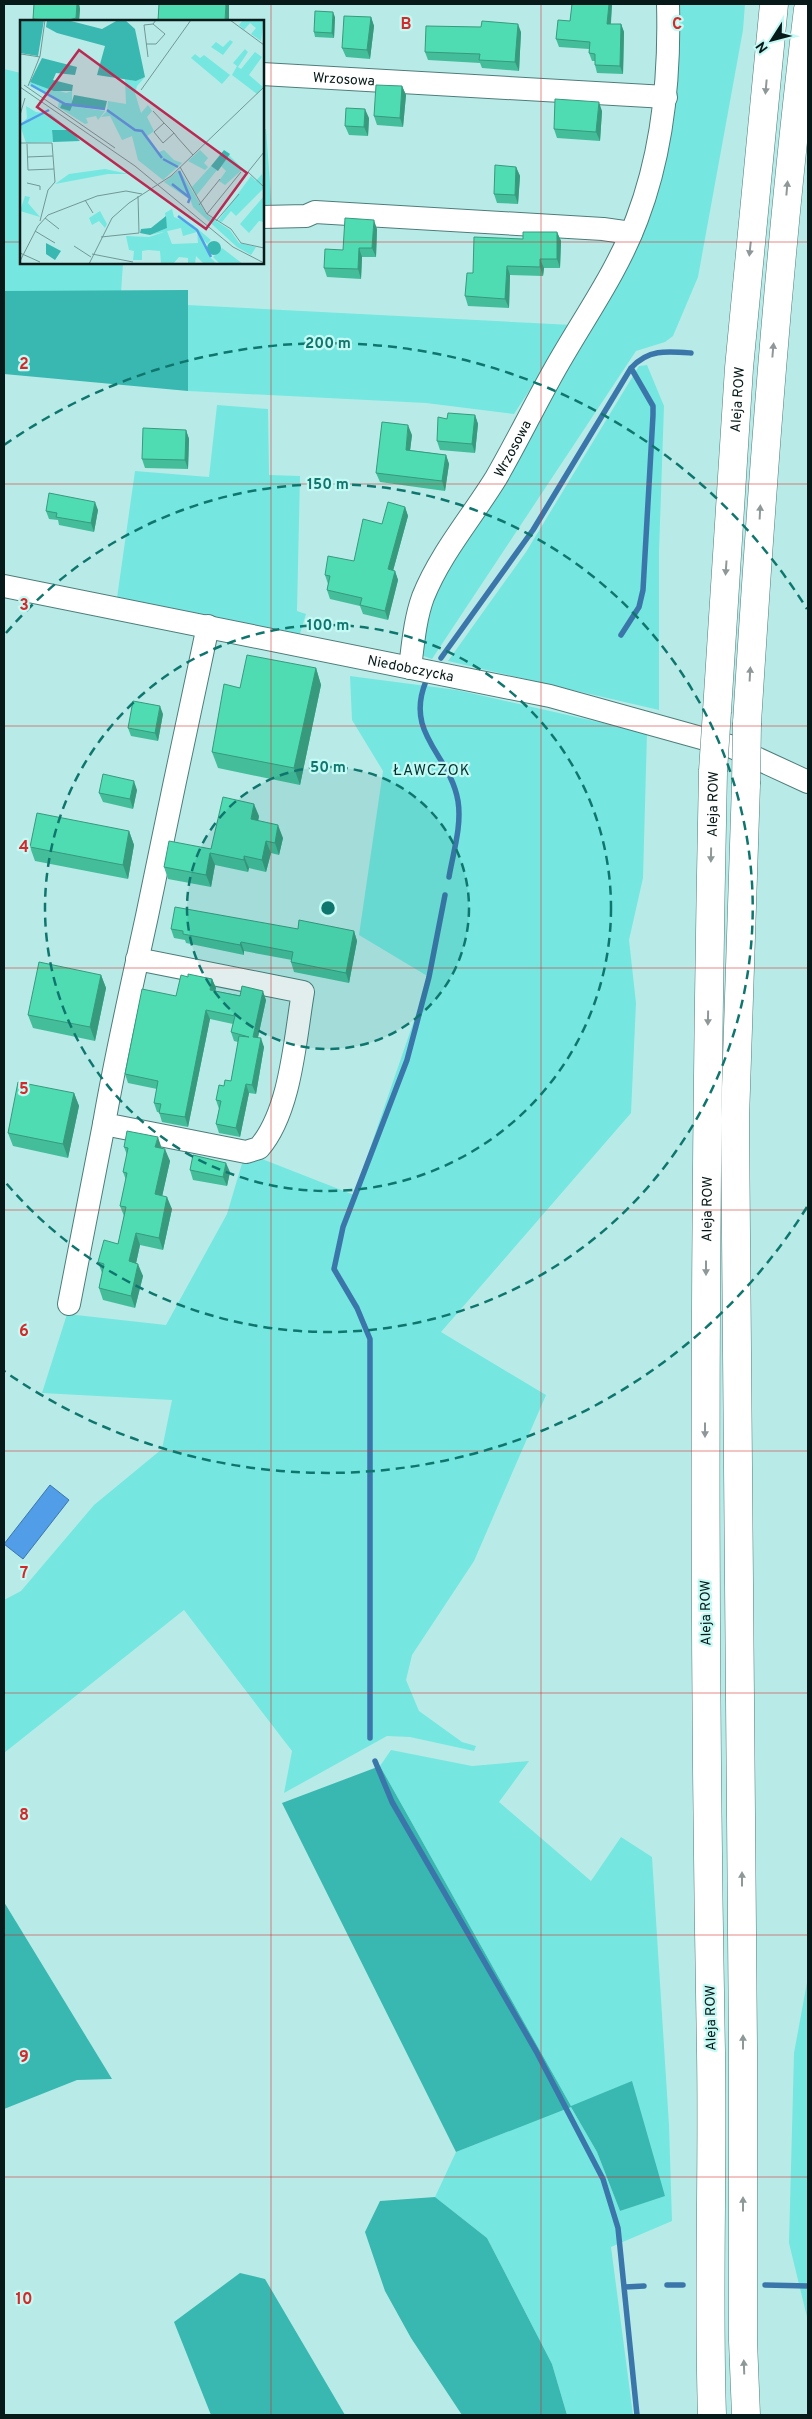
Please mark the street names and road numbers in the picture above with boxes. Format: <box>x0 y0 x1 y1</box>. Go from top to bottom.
street label: Wrzosowa <box>312 70 375 90</box>
street label: Aleja ROW <box>728 366 749 433</box>
street label: Wrzosowa <box>491 418 536 481</box>
street label: Niedobczycka <box>366 652 455 686</box>
street label: Aleja ROW <box>705 771 723 837</box>
street label: Aleja ROW <box>699 1176 717 1242</box>
street label: Aleja ROW <box>697 1580 716 1646</box>
street label: Aleja ROW <box>702 1985 721 2051</box>

